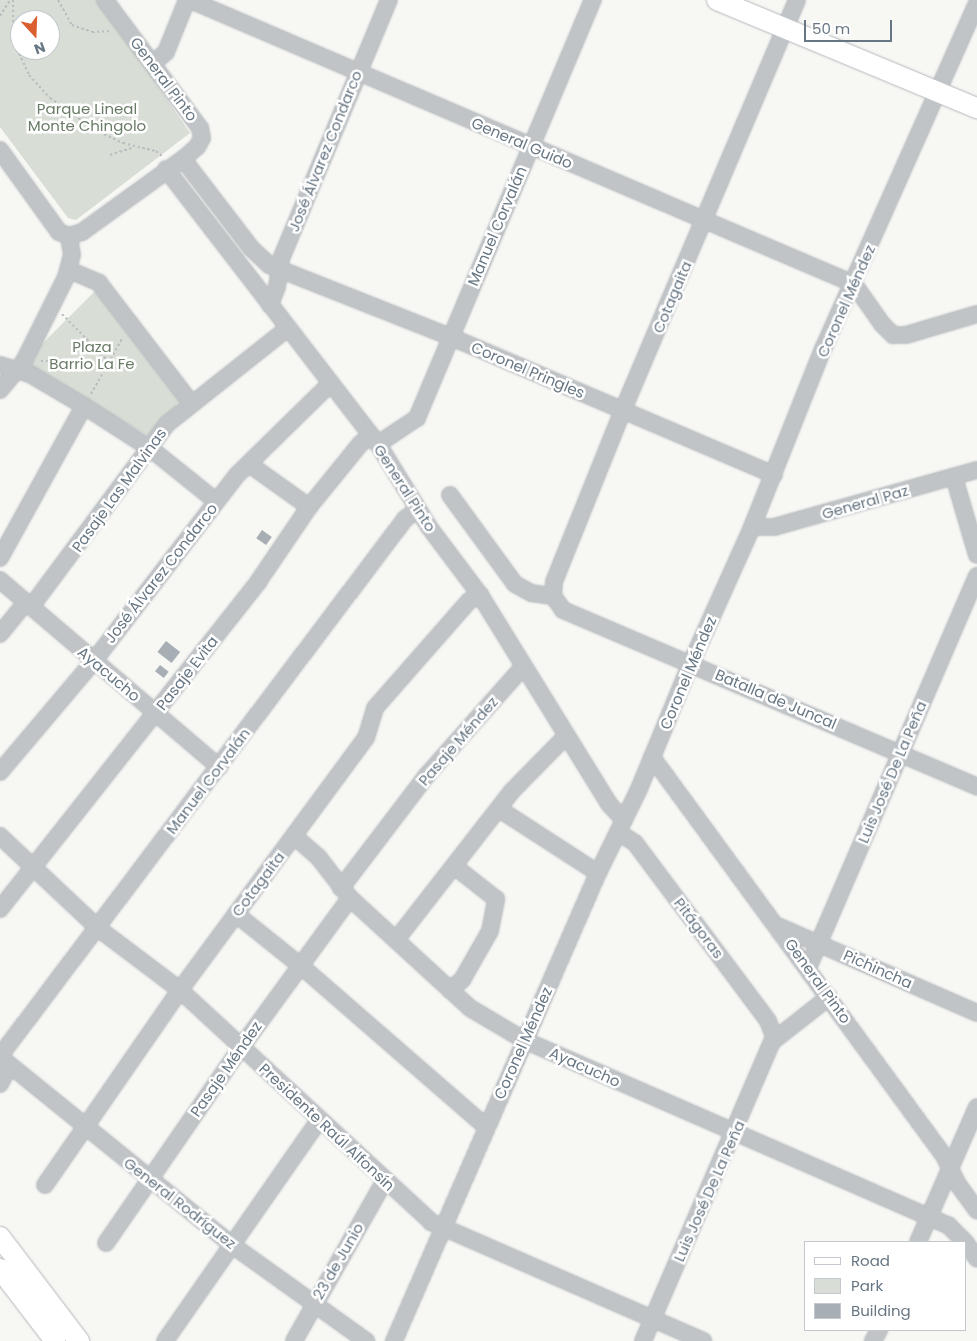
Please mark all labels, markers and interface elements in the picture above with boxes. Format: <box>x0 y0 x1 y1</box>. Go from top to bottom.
north arrow <box>10 10 60 60</box>
scale bar <box>807 10 894 42</box>
text: 50 m <box>812 18 850 39</box>
street label: General Pinto <box>127 34 201 124</box>
text: N <box>31 37 48 59</box>
street label: José Álvarez Condarco <box>284 68 366 234</box>
park label: Parque Lineal Monte Chingolo <box>28 99 146 134</box>
street label: General Guido <box>469 114 575 172</box>
street label: Manuel Corvalán <box>464 164 530 288</box>
street label: Coronel Méndez <box>813 242 879 360</box>
street label: Cotagaita <box>649 258 695 336</box>
park label: Plaza Barrio La Fe <box>49 337 135 372</box>
street label: Coronel Pringles <box>469 338 587 402</box>
street label: Pasaje Las Malvinas <box>68 425 170 555</box>
street label: General Pinto <box>370 441 440 535</box>
street label: General Paz <box>820 481 910 523</box>
street label: José Álvarez Condarco <box>101 500 221 646</box>
street label: Coronel Méndez <box>656 614 720 732</box>
street label: Pasaje Evita <box>152 632 222 714</box>
street label: Ayacucho <box>74 643 144 705</box>
street label: Batalla de Juncal <box>713 665 839 733</box>
street label: Pasaje Méndez <box>415 693 501 789</box>
street label: Luis José De La Peña <box>854 698 930 846</box>
street label: Manuel Corvalán <box>162 724 254 838</box>
street label: Cotagaita <box>228 848 288 920</box>
street label: Pitágoras <box>670 894 728 962</box>
street label: General Pinto <box>781 935 855 1027</box>
street label: Pichincha <box>841 946 915 992</box>
street label: Coronel Méndez <box>490 984 556 1102</box>
street label: Pasaje Méndez <box>187 1018 265 1120</box>
street label: Ayacucho <box>547 1043 623 1091</box>
street label: Presidente Raúl Alfonsín <box>256 1060 398 1194</box>
street label: Luis José De La Peña <box>670 1118 748 1264</box>
street label: General Rodríguez <box>120 1154 240 1252</box>
street label: 23 de Junio <box>309 1220 367 1302</box>
legend <box>804 1241 967 1331</box>
text: Road <box>851 1250 890 1271</box>
text: Park <box>851 1275 883 1296</box>
text: Building <box>851 1300 911 1321</box>

